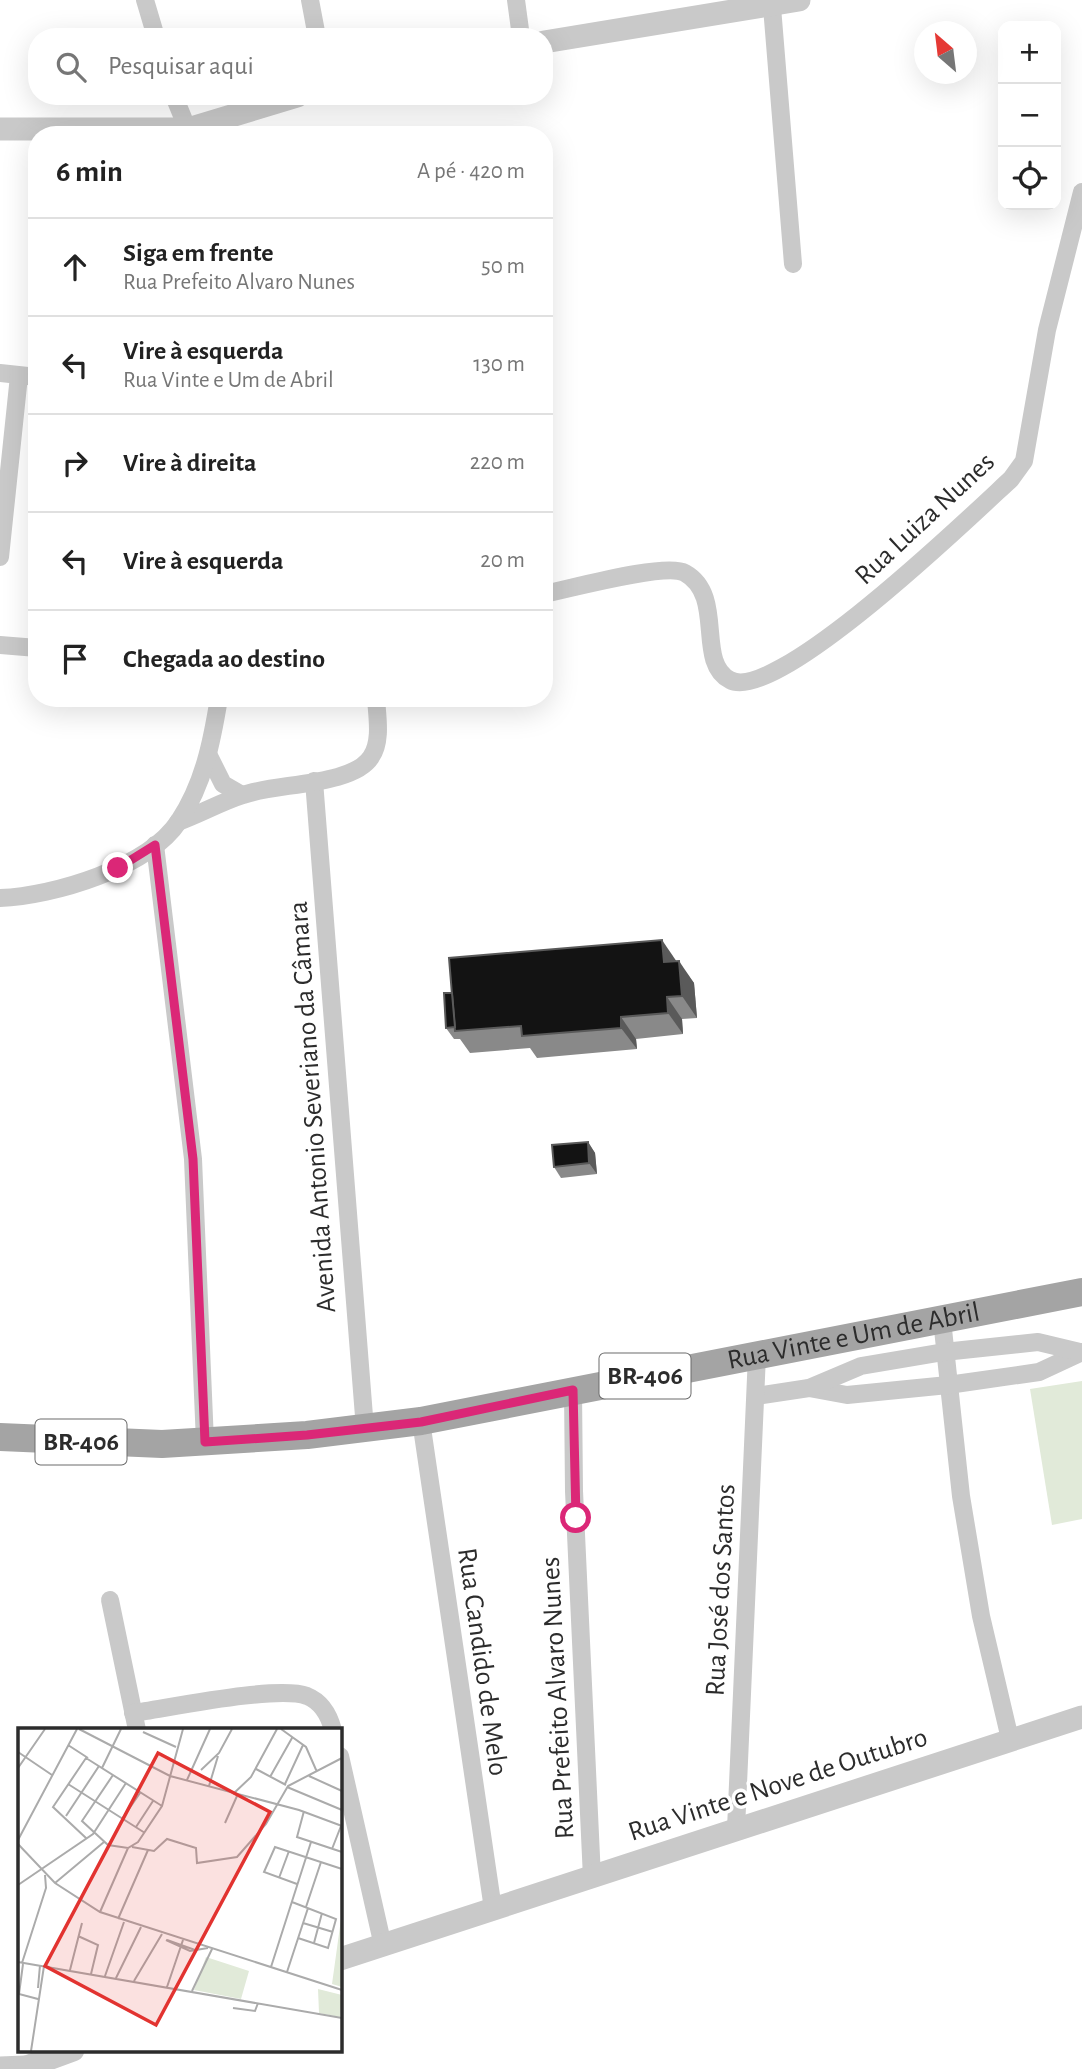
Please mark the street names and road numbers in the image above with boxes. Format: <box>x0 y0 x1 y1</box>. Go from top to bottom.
street label: Rua Luiza Nunes <box>850 448 1000 590</box>
street label: Avenida Antonio Severiano da Câmara <box>285 900 341 1314</box>
street label: Rua Vinte e Um de Abril <box>725 1298 982 1375</box>
road number: BR-406 <box>600 1354 690 1399</box>
road number: BR-406 <box>36 1420 126 1464</box>
street label: Rua José dos Santos <box>701 1483 741 1697</box>
street label: Rua Candido de Melo <box>452 1546 512 1778</box>
street label: Rua Prefeito Alvaro Nunes <box>537 1556 579 1840</box>
street label: Rua Vinte e Nove de Outubro <box>625 1723 931 1847</box>

